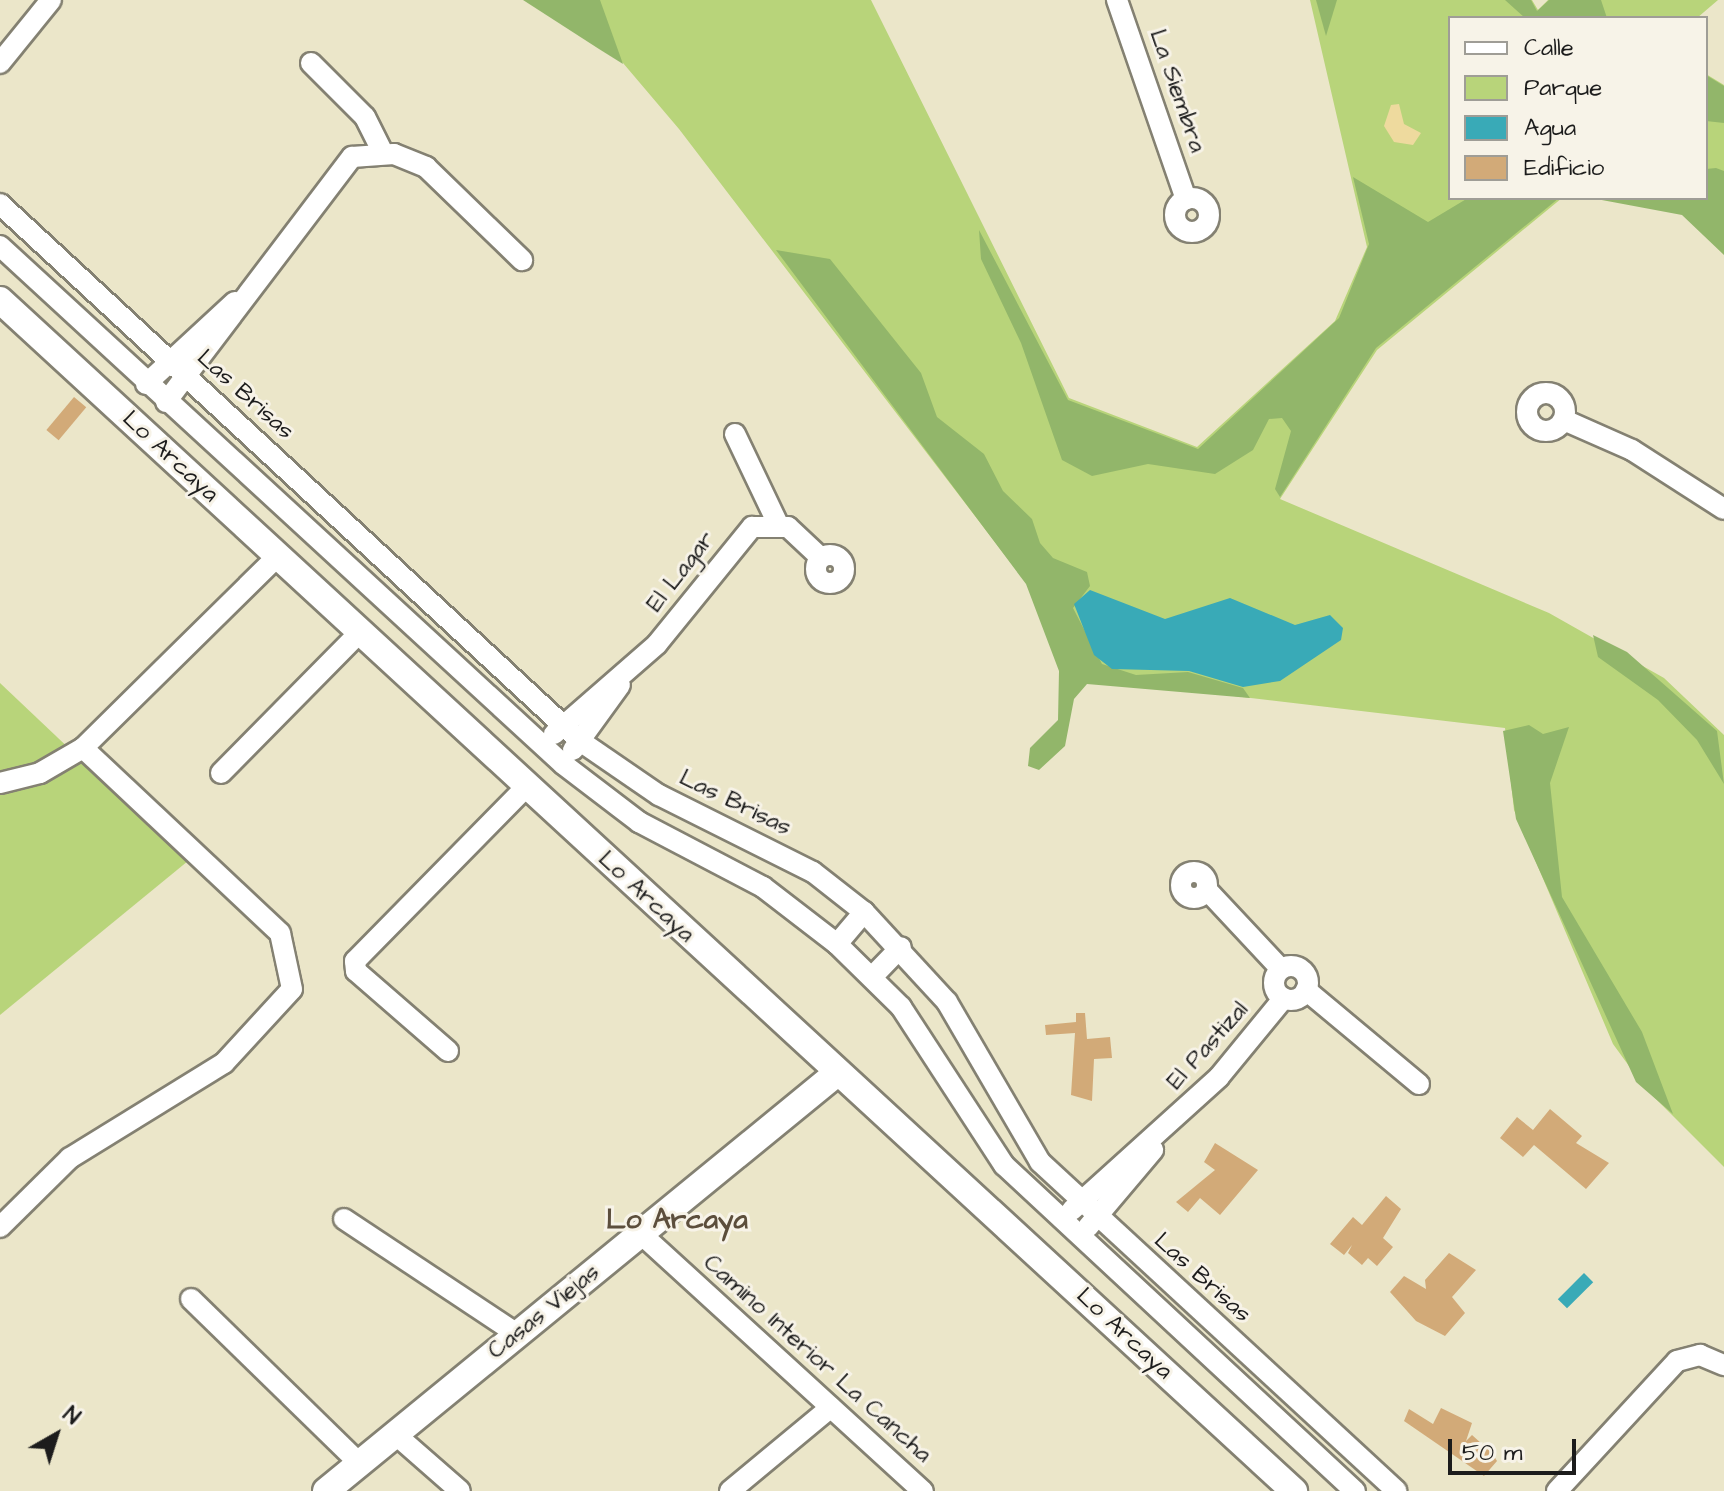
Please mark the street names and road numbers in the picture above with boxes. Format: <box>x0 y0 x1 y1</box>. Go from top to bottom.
street label: La Siembra <box>1143 26 1211 156</box>
street label: Las Brisas <box>191 344 299 446</box>
street label: Lo Arcaya <box>116 405 224 509</box>
street label: El Lagar <box>641 526 721 618</box>
street label: Las Brisas <box>674 764 796 842</box>
street label: Lo Arcaya <box>592 845 700 949</box>
street label: El Pastizal <box>1161 996 1255 1096</box>
street label: Las Brisas <box>1148 1227 1256 1329</box>
street label: Camino Interior La Cancha <box>697 1249 937 1469</box>
street label: Casas Viejas <box>482 1258 606 1366</box>
street label: Lo Arcaya <box>1070 1282 1178 1386</box>

